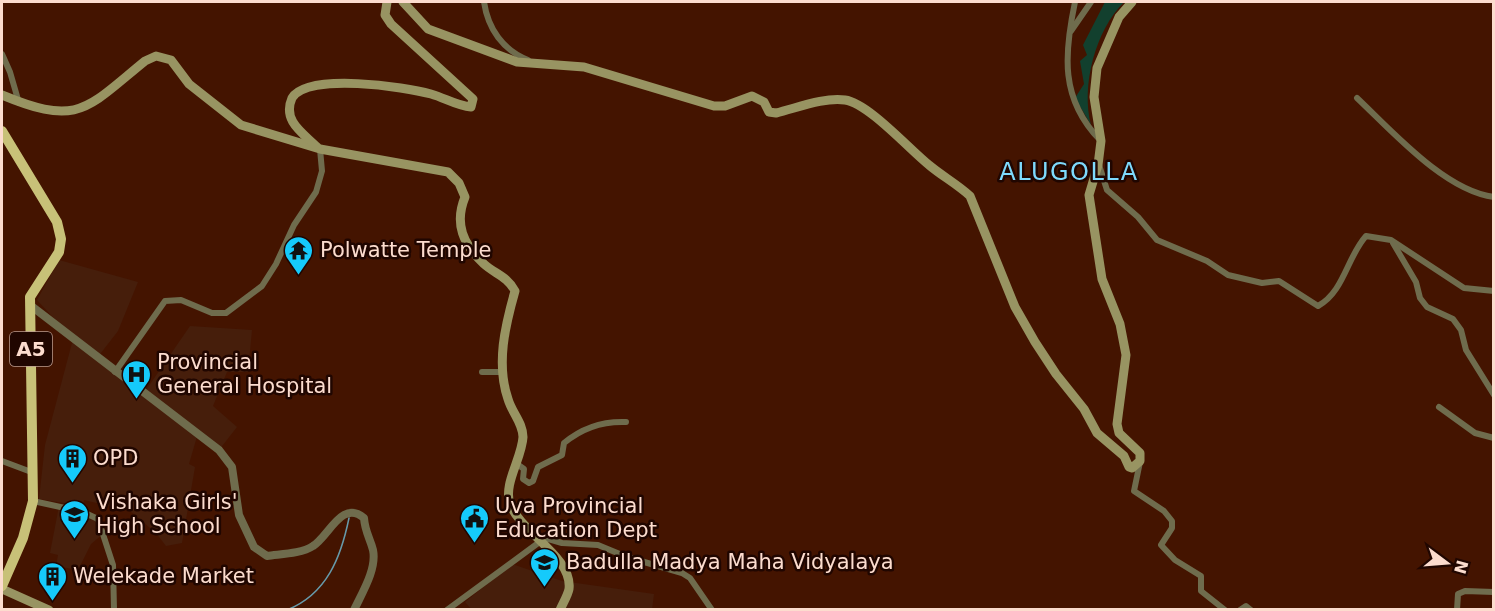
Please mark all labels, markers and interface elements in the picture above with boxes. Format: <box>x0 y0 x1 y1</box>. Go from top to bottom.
district label: ALUGOLLA <box>999 158 1139 186</box>
temple icon: Polwatte Temple <box>283 234 315 276</box>
place label: Polwatte Temple <box>320 238 491 262</box>
road number: A5 <box>10 332 52 366</box>
place label: Provincial General Hospital <box>157 350 332 398</box>
hospital icon: Provincial General Hospital <box>120 358 152 400</box>
building icon: OPD <box>56 442 88 484</box>
place label: OPD <box>93 446 138 470</box>
place label: Vishaka Girls' High School <box>96 490 237 538</box>
place label: Uva Provincial Education Dept <box>495 494 657 542</box>
school or university icon: Vishaka Girls' High School <box>59 498 91 540</box>
public building icon: Uva Provincial Education Dept <box>458 502 490 544</box>
north arrow <box>1417 533 1477 593</box>
school or university icon: Badulla Madya Maha Vidyalaya <box>529 546 561 588</box>
place label: Badulla Madya Maha Vidyalaya <box>566 550 894 574</box>
text: N <box>1450 558 1472 576</box>
building icon: Welekade Market <box>36 560 68 602</box>
place label: Welekade Market <box>73 564 254 588</box>

